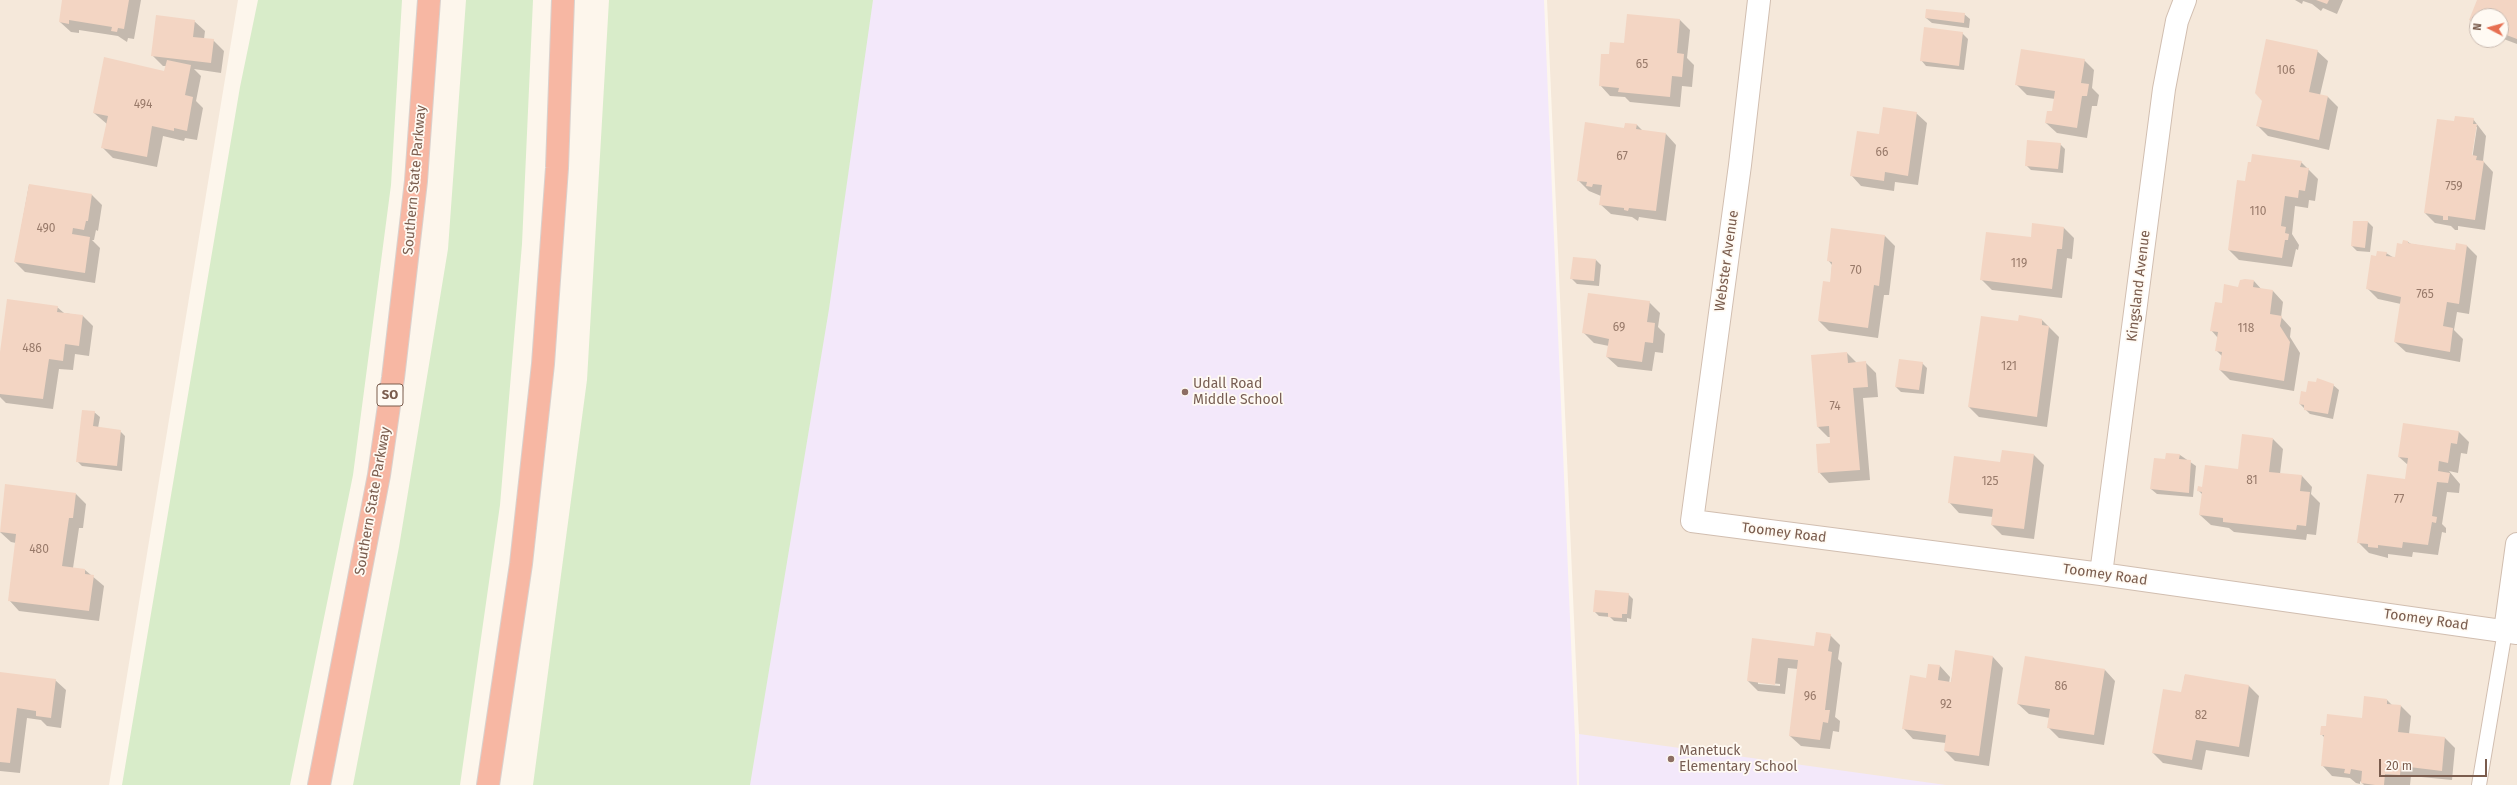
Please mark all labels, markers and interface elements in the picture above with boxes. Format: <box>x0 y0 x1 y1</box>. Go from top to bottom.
north arrow <box>2469 8 2509 48</box>
text: N <box>2471 22 2484 31</box>
house number: 65 <box>1636 58 1648 72</box>
house number: 106 <box>2277 64 2295 78</box>
house number: 494 <box>134 98 152 112</box>
street label: Southern State Parkway <box>400 104 430 256</box>
house number: 66 <box>1876 146 1888 160</box>
house number: 67 <box>1616 150 1628 164</box>
house number: 759 <box>2445 180 2463 194</box>
house number: 110 <box>2250 205 2266 219</box>
street label: Webster Avenue <box>1712 209 1742 313</box>
house number: 490 <box>36 222 56 236</box>
street label: Kingsland Avenue <box>2124 229 2154 343</box>
house number: 119 <box>2011 257 2027 271</box>
house number: 70 <box>1850 264 1862 278</box>
house number: 765 <box>2416 288 2434 302</box>
house number: 69 <box>1613 321 1625 335</box>
house number: 118 <box>2238 322 2254 336</box>
house number: 486 <box>22 342 42 356</box>
house number: 121 <box>2001 360 2017 374</box>
place label: Udall Road Middle School <box>1193 376 1283 408</box>
road number: SO <box>377 384 403 406</box>
marker: Udall Road Middle School <box>1180 387 1190 397</box>
house number: 74 <box>1829 400 1841 414</box>
street label: Southern State Parkway <box>352 426 394 576</box>
house number: 81 <box>2246 474 2258 488</box>
house number: 125 <box>1981 475 1999 489</box>
house number: 77 <box>2394 493 2404 507</box>
street label: Toomey Road <box>1741 519 1827 547</box>
house number: 480 <box>29 543 49 557</box>
street label: Toomey Road <box>2062 561 2148 589</box>
street label: Toomey Road <box>2383 606 2469 634</box>
house number: 86 <box>2054 680 2068 694</box>
house number: 96 <box>1804 690 1816 704</box>
house number: 92 <box>1940 698 1952 712</box>
house number: 82 <box>2195 709 2207 723</box>
place label: Manetuck Elementary School <box>1679 743 1797 776</box>
scale bar <box>2381 751 2489 777</box>
marker: Manetuck Elementary School <box>1666 754 1676 764</box>
text: 20 m <box>2386 759 2412 773</box>

